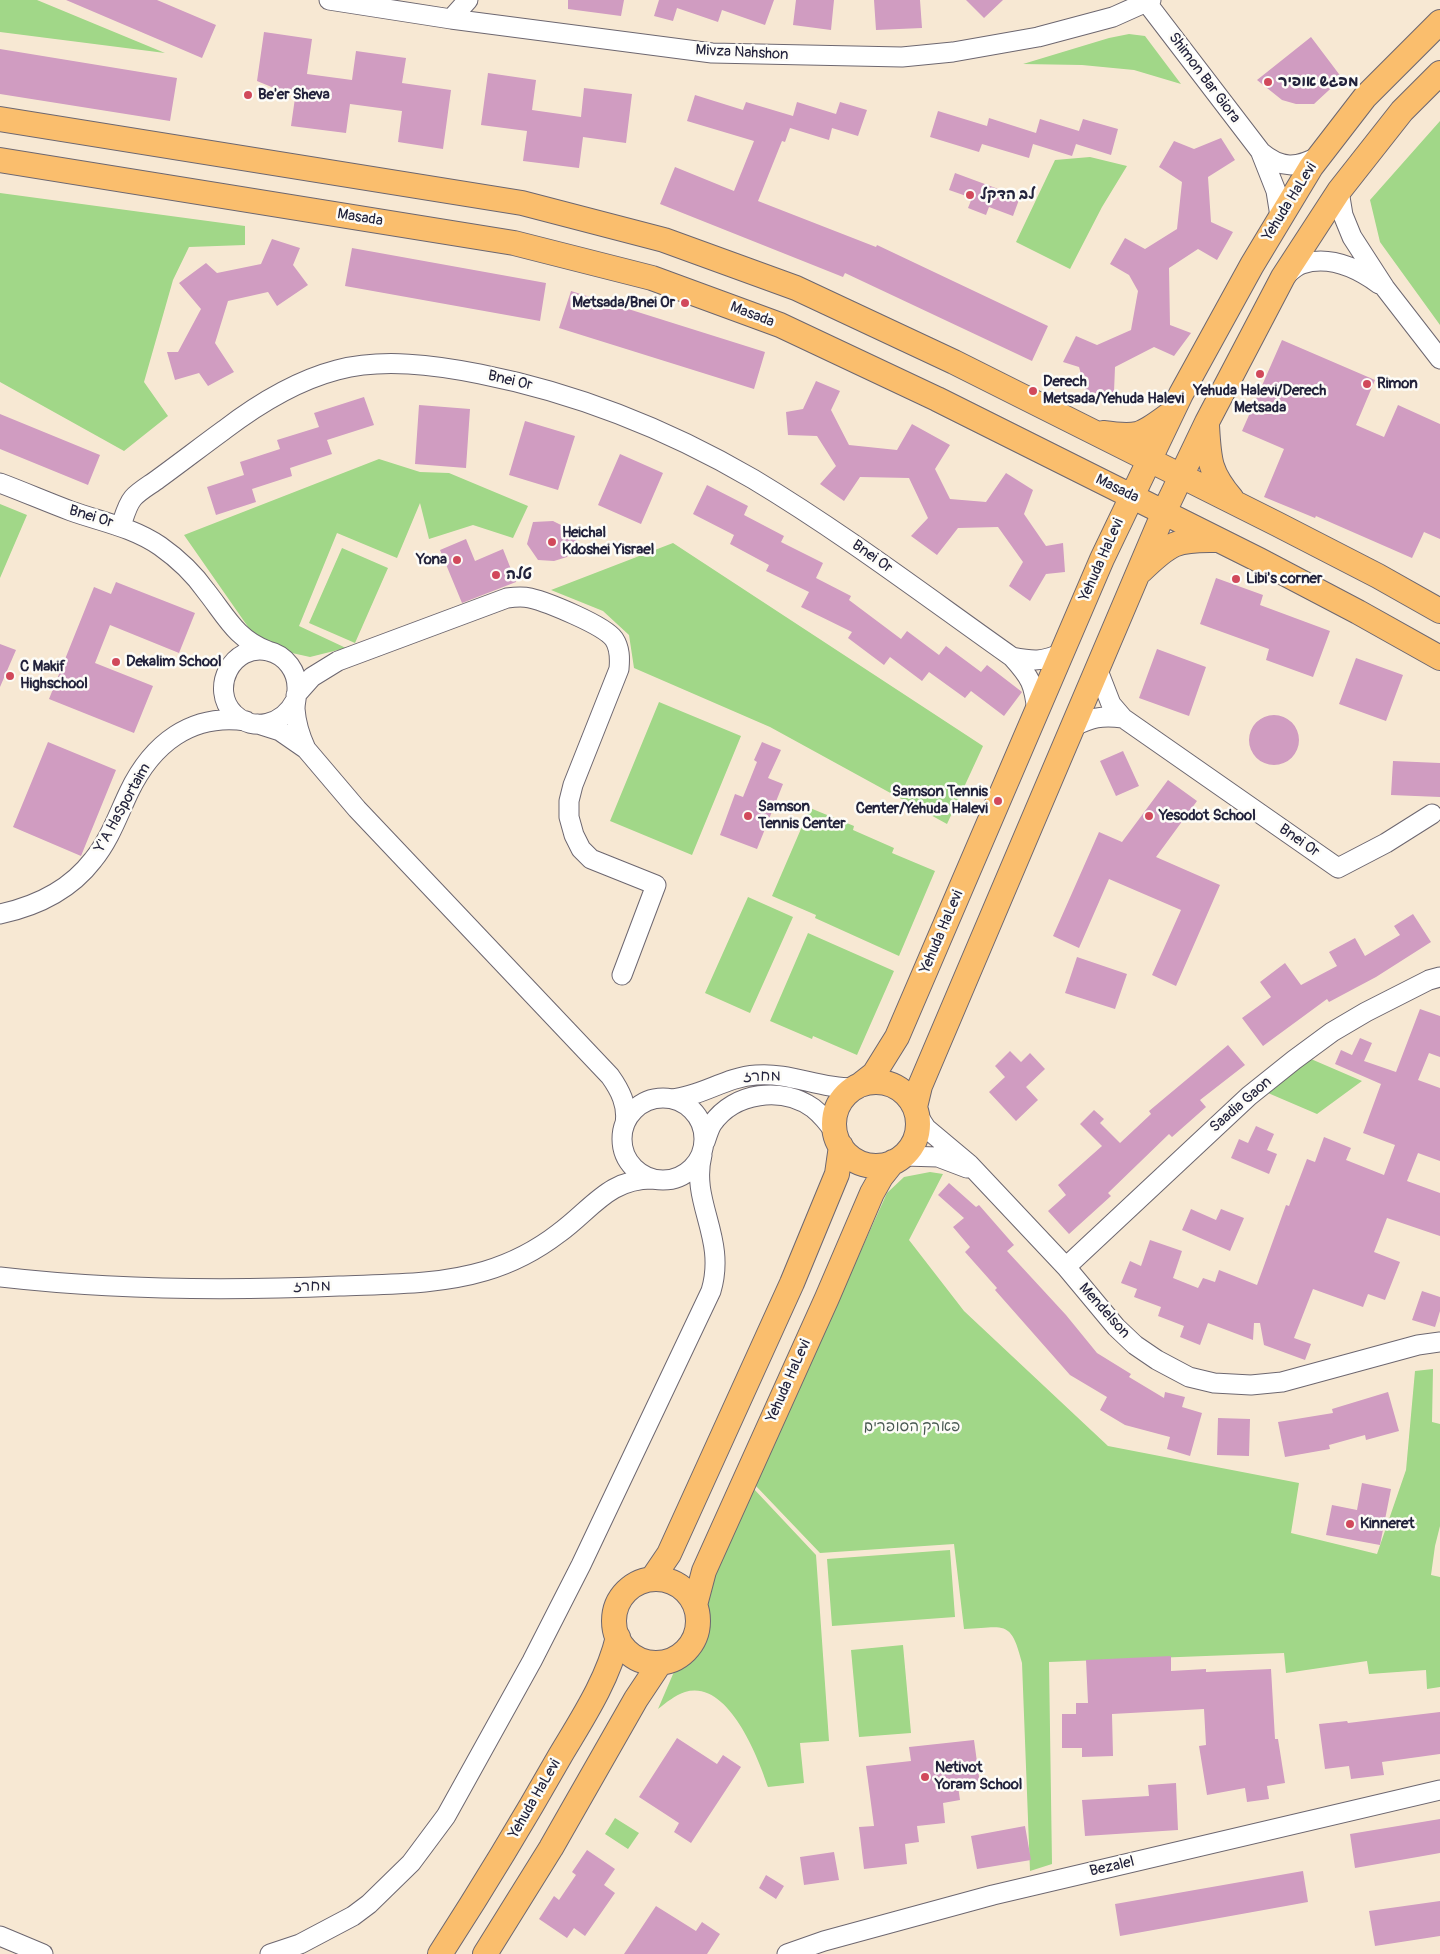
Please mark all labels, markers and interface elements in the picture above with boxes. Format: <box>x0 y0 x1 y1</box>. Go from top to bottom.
street label: Shimon Bar Giora <box>1164 29 1244 127</box>
street label: Mivza Nahshon <box>695 42 789 64</box>
place label: מפגש אופיר <box>1278 73 1359 91</box>
marker: מפגש אופיר <box>1262 76 1274 88</box>
place label: Be'er Sheva <box>258 86 330 104</box>
marker: Be'er Sheva <box>242 89 254 101</box>
street label: Yehuda HaLevi <box>1259 160 1321 244</box>
place label: לב הדקל <box>980 186 1035 204</box>
marker: לב הדקל <box>964 189 976 201</box>
street label: Masada <box>336 206 384 230</box>
place label: Metsada/Bnei Or <box>572 294 675 312</box>
marker: Metsada/Bnei Or <box>679 297 691 309</box>
street label: Masada <box>727 298 777 332</box>
street label: Bnei Or <box>486 367 534 395</box>
marker: Yehuda Halevi/Derech Metsada <box>1254 368 1266 380</box>
place label: Derech Metsada/Yehuda Halevi <box>1043 373 1184 408</box>
place label: Rimon <box>1377 375 1418 393</box>
marker: Rimon <box>1361 378 1373 390</box>
place label: Yehuda Halevi/Derech Metsada <box>1194 382 1326 417</box>
marker: Derech Metsada/Yehuda Halevi <box>1027 385 1039 397</box>
street label: Masada <box>1092 471 1142 507</box>
street label: Bnei Or <box>67 502 115 532</box>
street label: Yehuda HaLevi <box>1076 516 1128 604</box>
place label: Heichal Kdoshei Yisrael <box>562 524 654 559</box>
marker: Heichal Kdoshei Yisrael <box>546 536 558 548</box>
street label: Bnei Or <box>848 537 896 577</box>
place label: Yona <box>416 551 447 569</box>
marker: Yona <box>451 554 463 566</box>
place label: טלה <box>506 566 532 584</box>
marker: טלה <box>490 569 502 581</box>
place label: Libi's corner <box>1246 570 1322 588</box>
marker: Libi's corner <box>1230 573 1242 585</box>
place label: Dekalim School <box>126 653 222 671</box>
marker: Dekalim School <box>110 656 122 668</box>
place label: C Makif Highschool <box>20 658 88 693</box>
marker: C Makif Highschool <box>4 670 16 682</box>
street label: Y'A HaSportaim <box>91 760 155 856</box>
place label: Samson Tennis Center/Yehuda Halevi <box>856 783 988 818</box>
marker: Samson Tennis Center/Yehuda Halevi <box>992 795 1004 807</box>
place label: Samson Tennis Center <box>758 798 846 833</box>
place label: Yesodot School <box>1159 807 1256 825</box>
marker: Samson Tennis Center <box>742 810 754 822</box>
marker: Yesodot School <box>1143 810 1155 822</box>
street label: Bnei Or <box>1275 821 1323 861</box>
street label: Yehuda HaLevi <box>916 888 968 976</box>
street label: מחרז <box>743 1067 781 1087</box>
street label: Saadia Gaon <box>1206 1073 1276 1137</box>
street label: מחרז <box>293 1277 331 1297</box>
street label: Mendelson <box>1075 1280 1133 1342</box>
street label: Yehuda HaLevi <box>763 1337 815 1425</box>
park label: פארק הסופרים <box>864 1418 960 1436</box>
place label: Kinneret <box>1360 1515 1414 1533</box>
marker: Kinneret <box>1344 1518 1356 1530</box>
street label: Yehuda HaLevi <box>505 1756 565 1842</box>
place label: Netivot Yoram School <box>935 1759 1022 1794</box>
marker: Netivot Yoram School <box>919 1771 931 1783</box>
street label: Bezalel <box>1088 1853 1136 1881</box>

